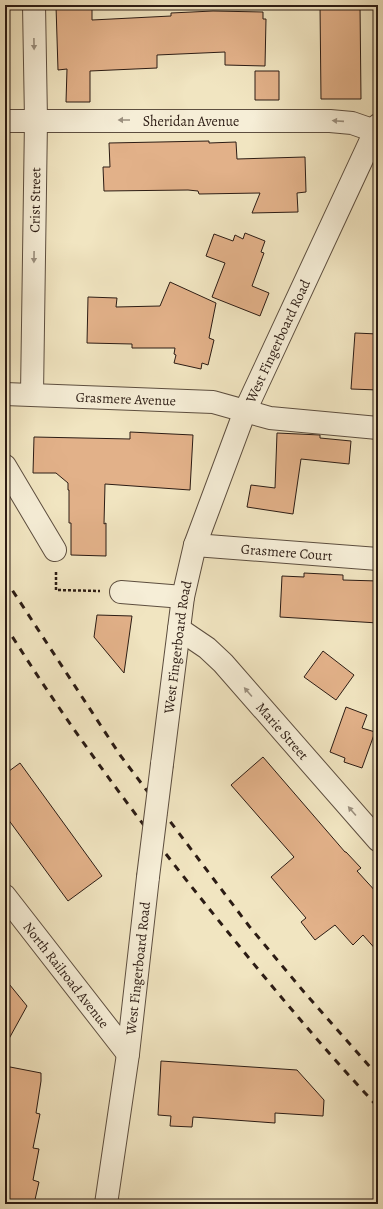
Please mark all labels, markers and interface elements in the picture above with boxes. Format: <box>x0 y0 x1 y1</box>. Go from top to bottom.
one-way arrow <box>31 38 38 50</box>
street label: Sheridan Avenue <box>143 112 239 131</box>
one-way arrow <box>117 117 130 123</box>
one-way arrow <box>332 118 344 125</box>
street label: Crist Street <box>25 167 45 233</box>
one-way arrow <box>31 251 37 264</box>
street label: West Fingerboard Road <box>240 276 315 407</box>
street label: Grasmere Avenue <box>75 387 176 410</box>
street label: Grasmere Court <box>240 539 334 565</box>
street label: West Fingerboard Road <box>159 578 196 716</box>
one-way arrow <box>243 687 253 697</box>
street label: Marie Street <box>252 698 313 764</box>
one-way arrow <box>348 805 357 816</box>
street label: West Fingerboard Road <box>121 900 155 1037</box>
street label: North Railroad Avenue <box>19 918 114 1032</box>

